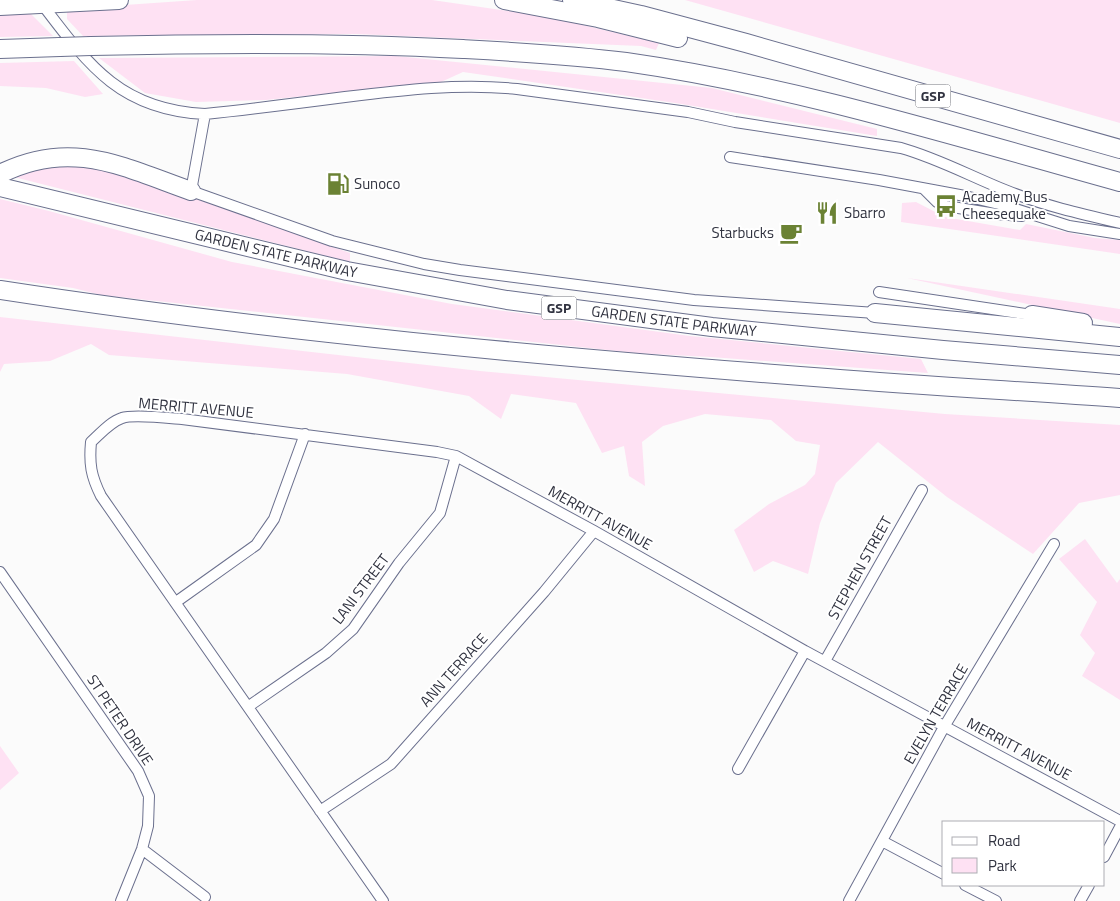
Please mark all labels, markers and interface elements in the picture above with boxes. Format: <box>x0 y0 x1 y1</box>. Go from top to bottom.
road number: GSP <box>916 84 950 108</box>
fuel station icon: Sunoco <box>325 171 351 197</box>
place label: Sunoco <box>354 172 401 195</box>
place label: Academy Bus Cheesequake <box>962 185 1048 225</box>
bus stop icon: Academy Bus Cheesequake <box>933 193 959 219</box>
restaurant icon: Sbarro <box>814 200 840 226</box>
place label: Sbarro <box>844 201 886 224</box>
cafe icon: Starbucks <box>778 220 804 246</box>
place label: Starbucks <box>711 221 774 244</box>
street label: GARDEN STATE PARKWAY <box>193 223 359 284</box>
road number: GSP <box>542 296 576 320</box>
street label: GARDEN STATE PARKWAY <box>590 299 758 342</box>
street label: MERRITT AVENUE <box>137 391 255 424</box>
street label: MERRITT AVENUE <box>544 479 656 556</box>
street label: STEPHEN STREET <box>822 512 898 624</box>
street label: LANI STREET <box>326 549 395 629</box>
street label: ANN TERRACE <box>414 628 493 712</box>
street label: EVELYN TERRACE <box>897 659 974 768</box>
street label: ST PETER DRIVE <box>82 670 159 770</box>
street label: MERRITT AVENUE <box>963 711 1076 786</box>
legend <box>942 821 1105 886</box>
text: Road <box>988 829 1020 852</box>
text: Park <box>988 854 1017 877</box>

